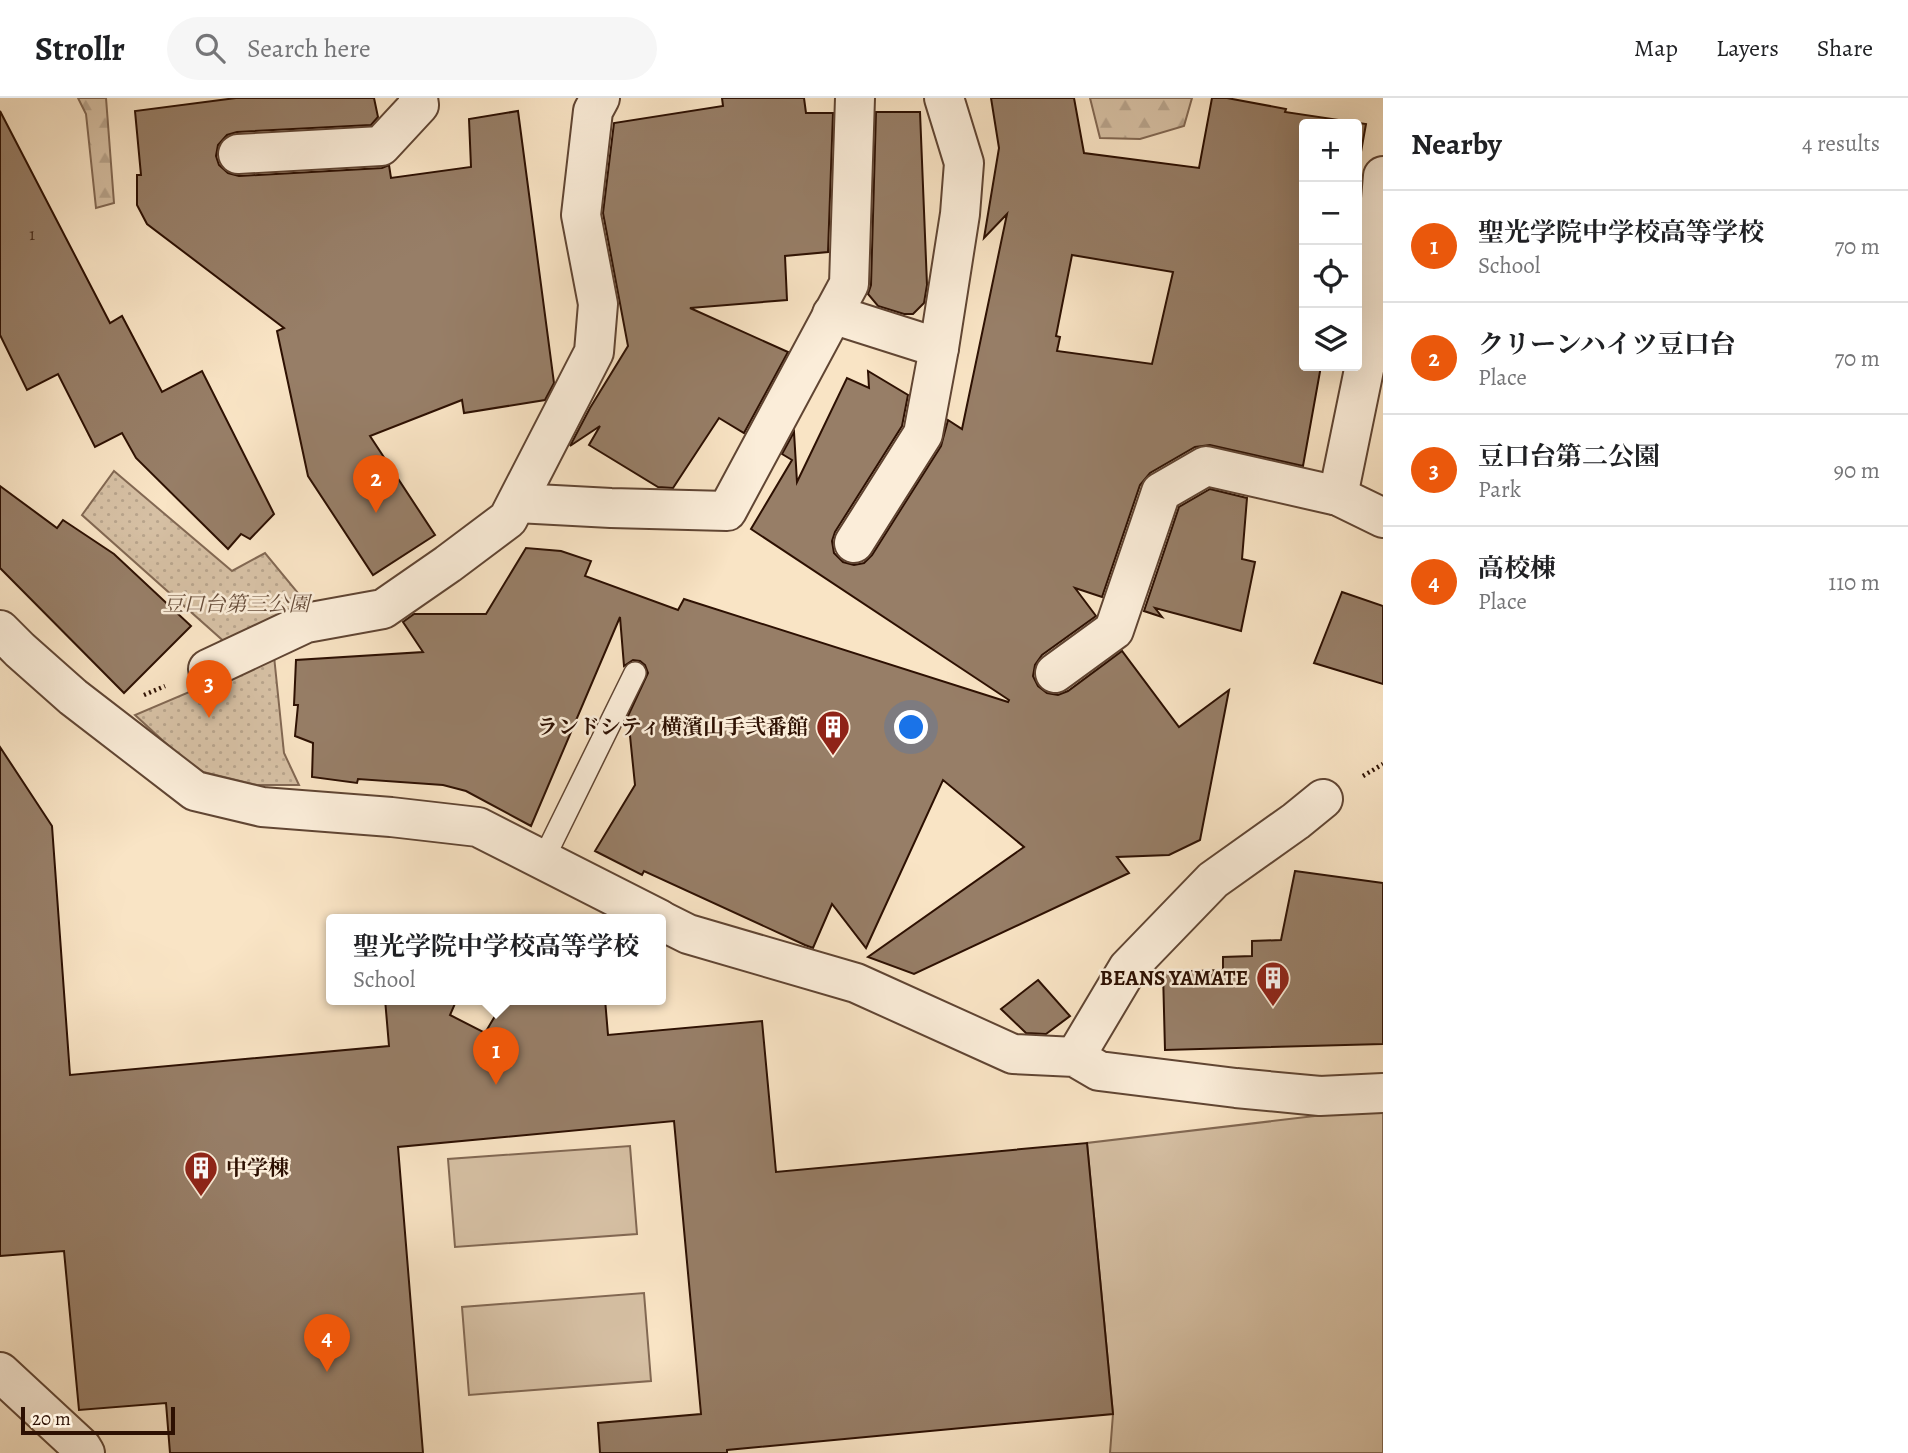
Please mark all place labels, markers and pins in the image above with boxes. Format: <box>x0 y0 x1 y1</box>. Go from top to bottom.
pin: 2 <box>353 455 399 513</box>
pin: 3 <box>186 660 232 718</box>
building icon: ランドシティ横濱山手弐番館 <box>814 708 852 757</box>
place label: ランドシティ横濱山手弐番館 <box>537 713 808 741</box>
building icon: BEANS YAMATE <box>1254 959 1292 1008</box>
place label: BEANS YAMATE <box>1100 964 1248 992</box>
pin: 1 <box>473 1027 519 1085</box>
building icon: 中学棟 <box>182 1149 220 1198</box>
place label: 中学棟 <box>226 1154 289 1182</box>
pin: 4 <box>304 1314 350 1372</box>

